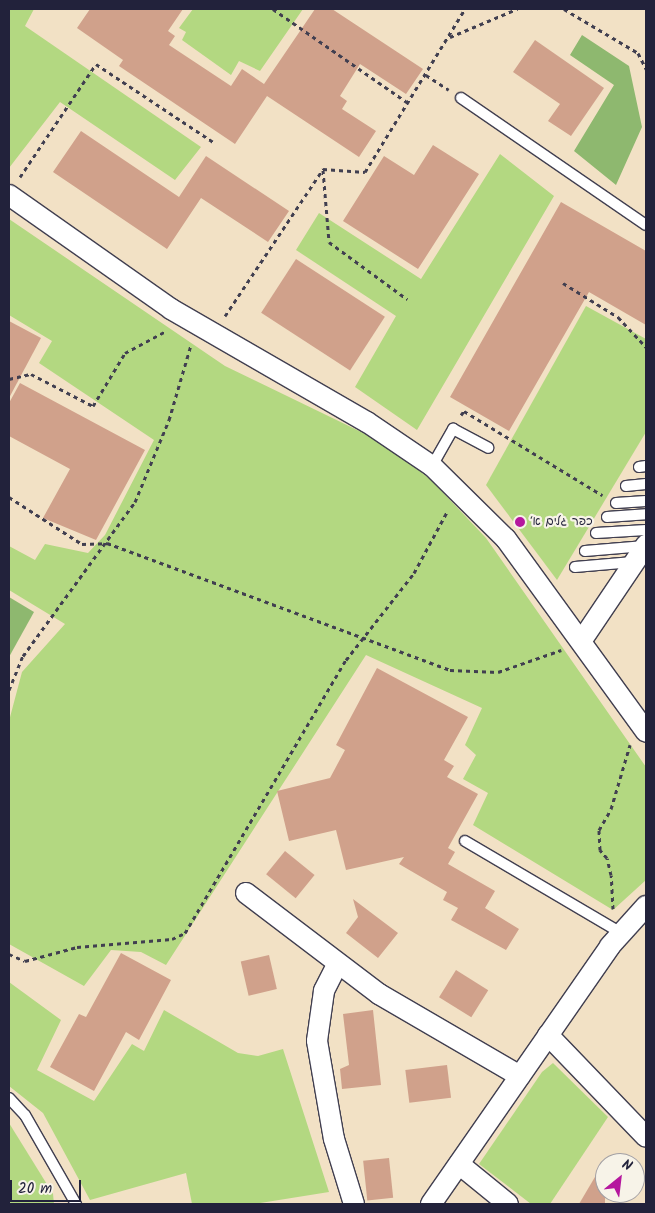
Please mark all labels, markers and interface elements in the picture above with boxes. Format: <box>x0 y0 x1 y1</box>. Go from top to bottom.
place label: כפר גלים א׳ <box>530 515 593 529</box>
marker: כפר גלים א׳ <box>514 516 526 528</box>
north arrow <box>595 1153 645 1203</box>
text: N <box>618 1154 636 1178</box>
scale bar <box>12 1170 84 1202</box>
text: 20 m <box>18 1177 52 1201</box>

